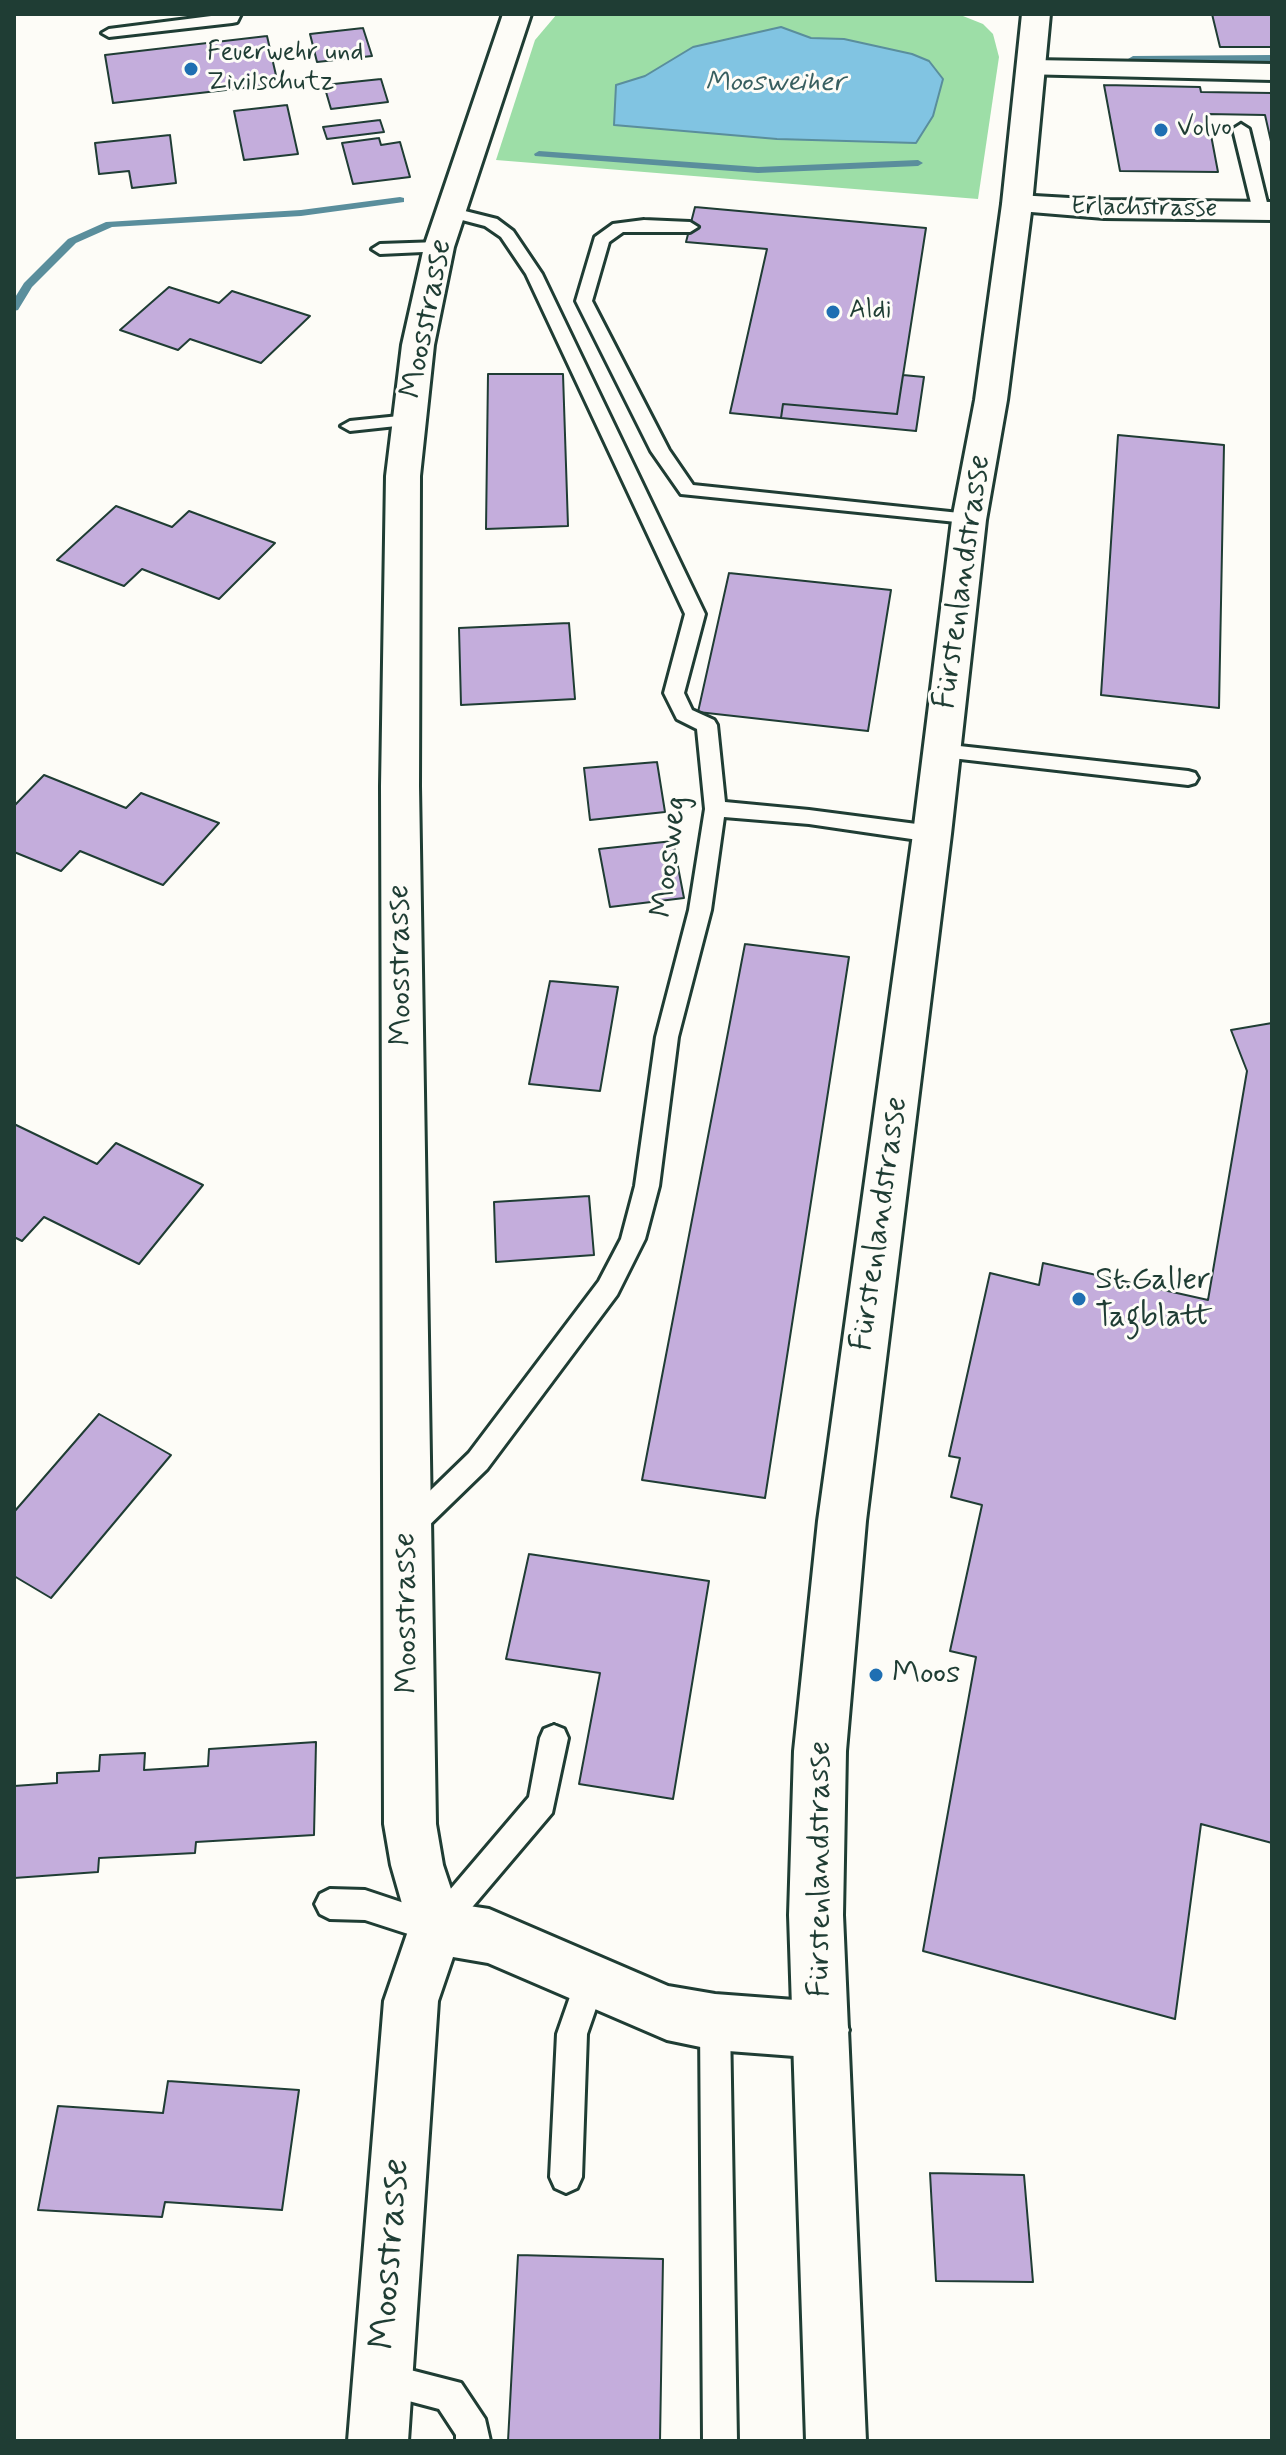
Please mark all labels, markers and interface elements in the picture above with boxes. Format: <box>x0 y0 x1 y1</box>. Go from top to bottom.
place label: Feuerwehr und Zivilschutz <box>207 38 364 100</box>
marker: Feuerwehr und Zivilschutz <box>182 60 200 78</box>
water label: Moosweiher <box>705 67 845 101</box>
place label: Volvo <box>1177 114 1232 146</box>
marker: Volvo <box>1152 121 1170 139</box>
street label: Erlachstrasse <box>1070 192 1218 226</box>
street label: Moosstrasse <box>394 236 462 402</box>
place label: Aldi <box>849 296 892 328</box>
marker: Aldi <box>824 303 842 321</box>
street label: Fürstenlandstrasse <box>927 452 1001 712</box>
street label: Moosweg <box>644 794 698 920</box>
street label: Moosstrasse <box>381 884 423 1046</box>
street label: Fürstenlandstrasse <box>844 1094 918 1354</box>
place label: St.Galler Tagblatt <box>1095 1262 1213 1337</box>
marker: St.Galler Tagblatt <box>1070 1290 1088 1308</box>
street label: Moosstrasse <box>387 1532 429 1694</box>
place label: Moos <box>892 1656 960 1694</box>
marker: Moos <box>867 1666 885 1684</box>
street label: Fürstenlandstrasse <box>802 1741 840 1997</box>
street label: Moosstrasse <box>363 2157 421 2351</box>

